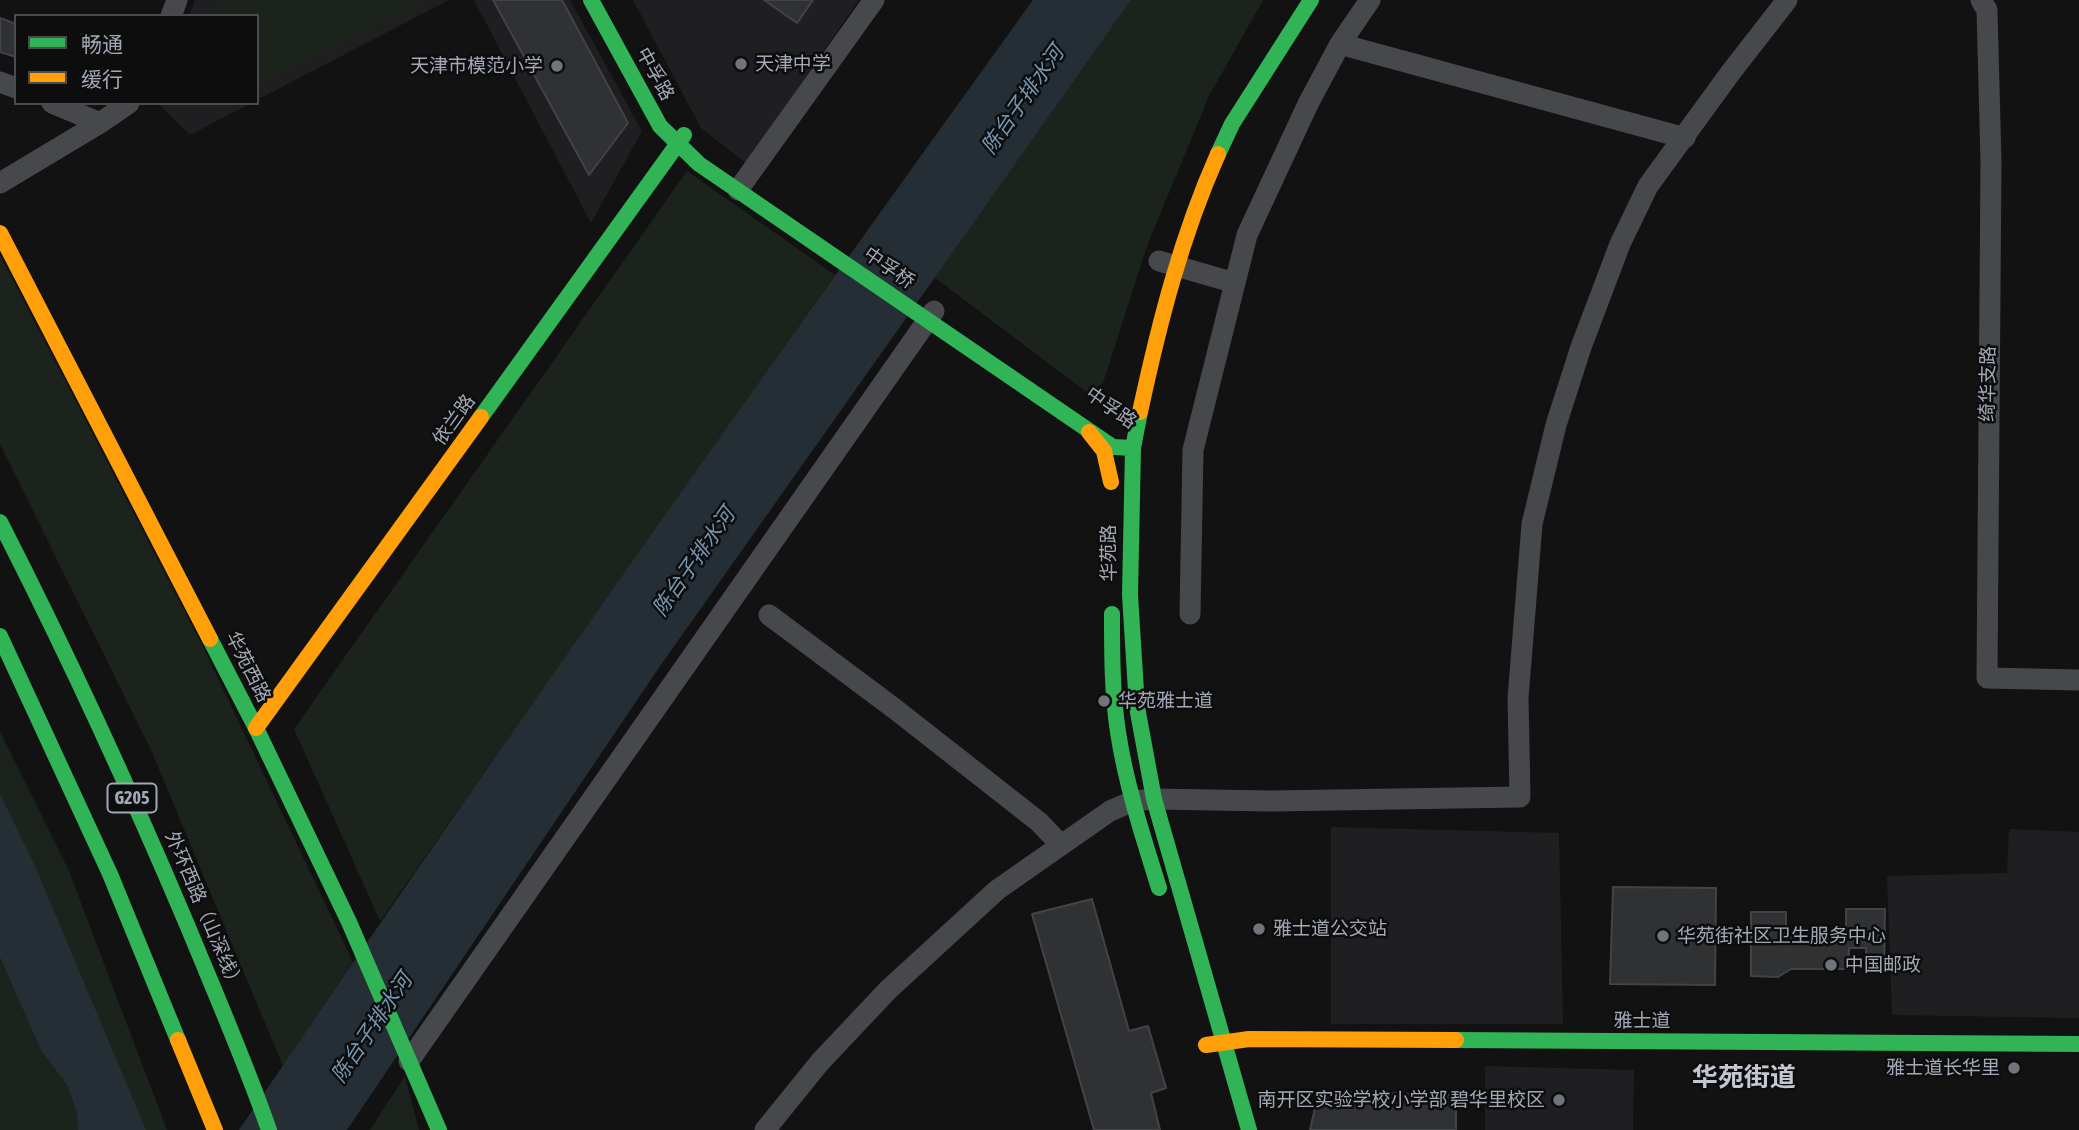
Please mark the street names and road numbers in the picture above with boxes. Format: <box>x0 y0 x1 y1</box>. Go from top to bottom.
street label: 中孚路 <box>631 44 679 104</box>
street label: 中孚桥 <box>859 242 919 294</box>
street label: 绮华支路 <box>1976 346 2000 422</box>
street label: 中孚路 <box>1081 382 1141 434</box>
street label: 依兰路 <box>428 390 480 450</box>
street label: 华苑路 <box>1098 525 1120 581</box>
street label: 华苑西路 <box>221 628 275 706</box>
road number: G205 <box>108 784 156 812</box>
street label: 外环西路（山深线） <box>160 828 248 994</box>
street label: 雅士道 <box>1614 1010 1670 1032</box>

